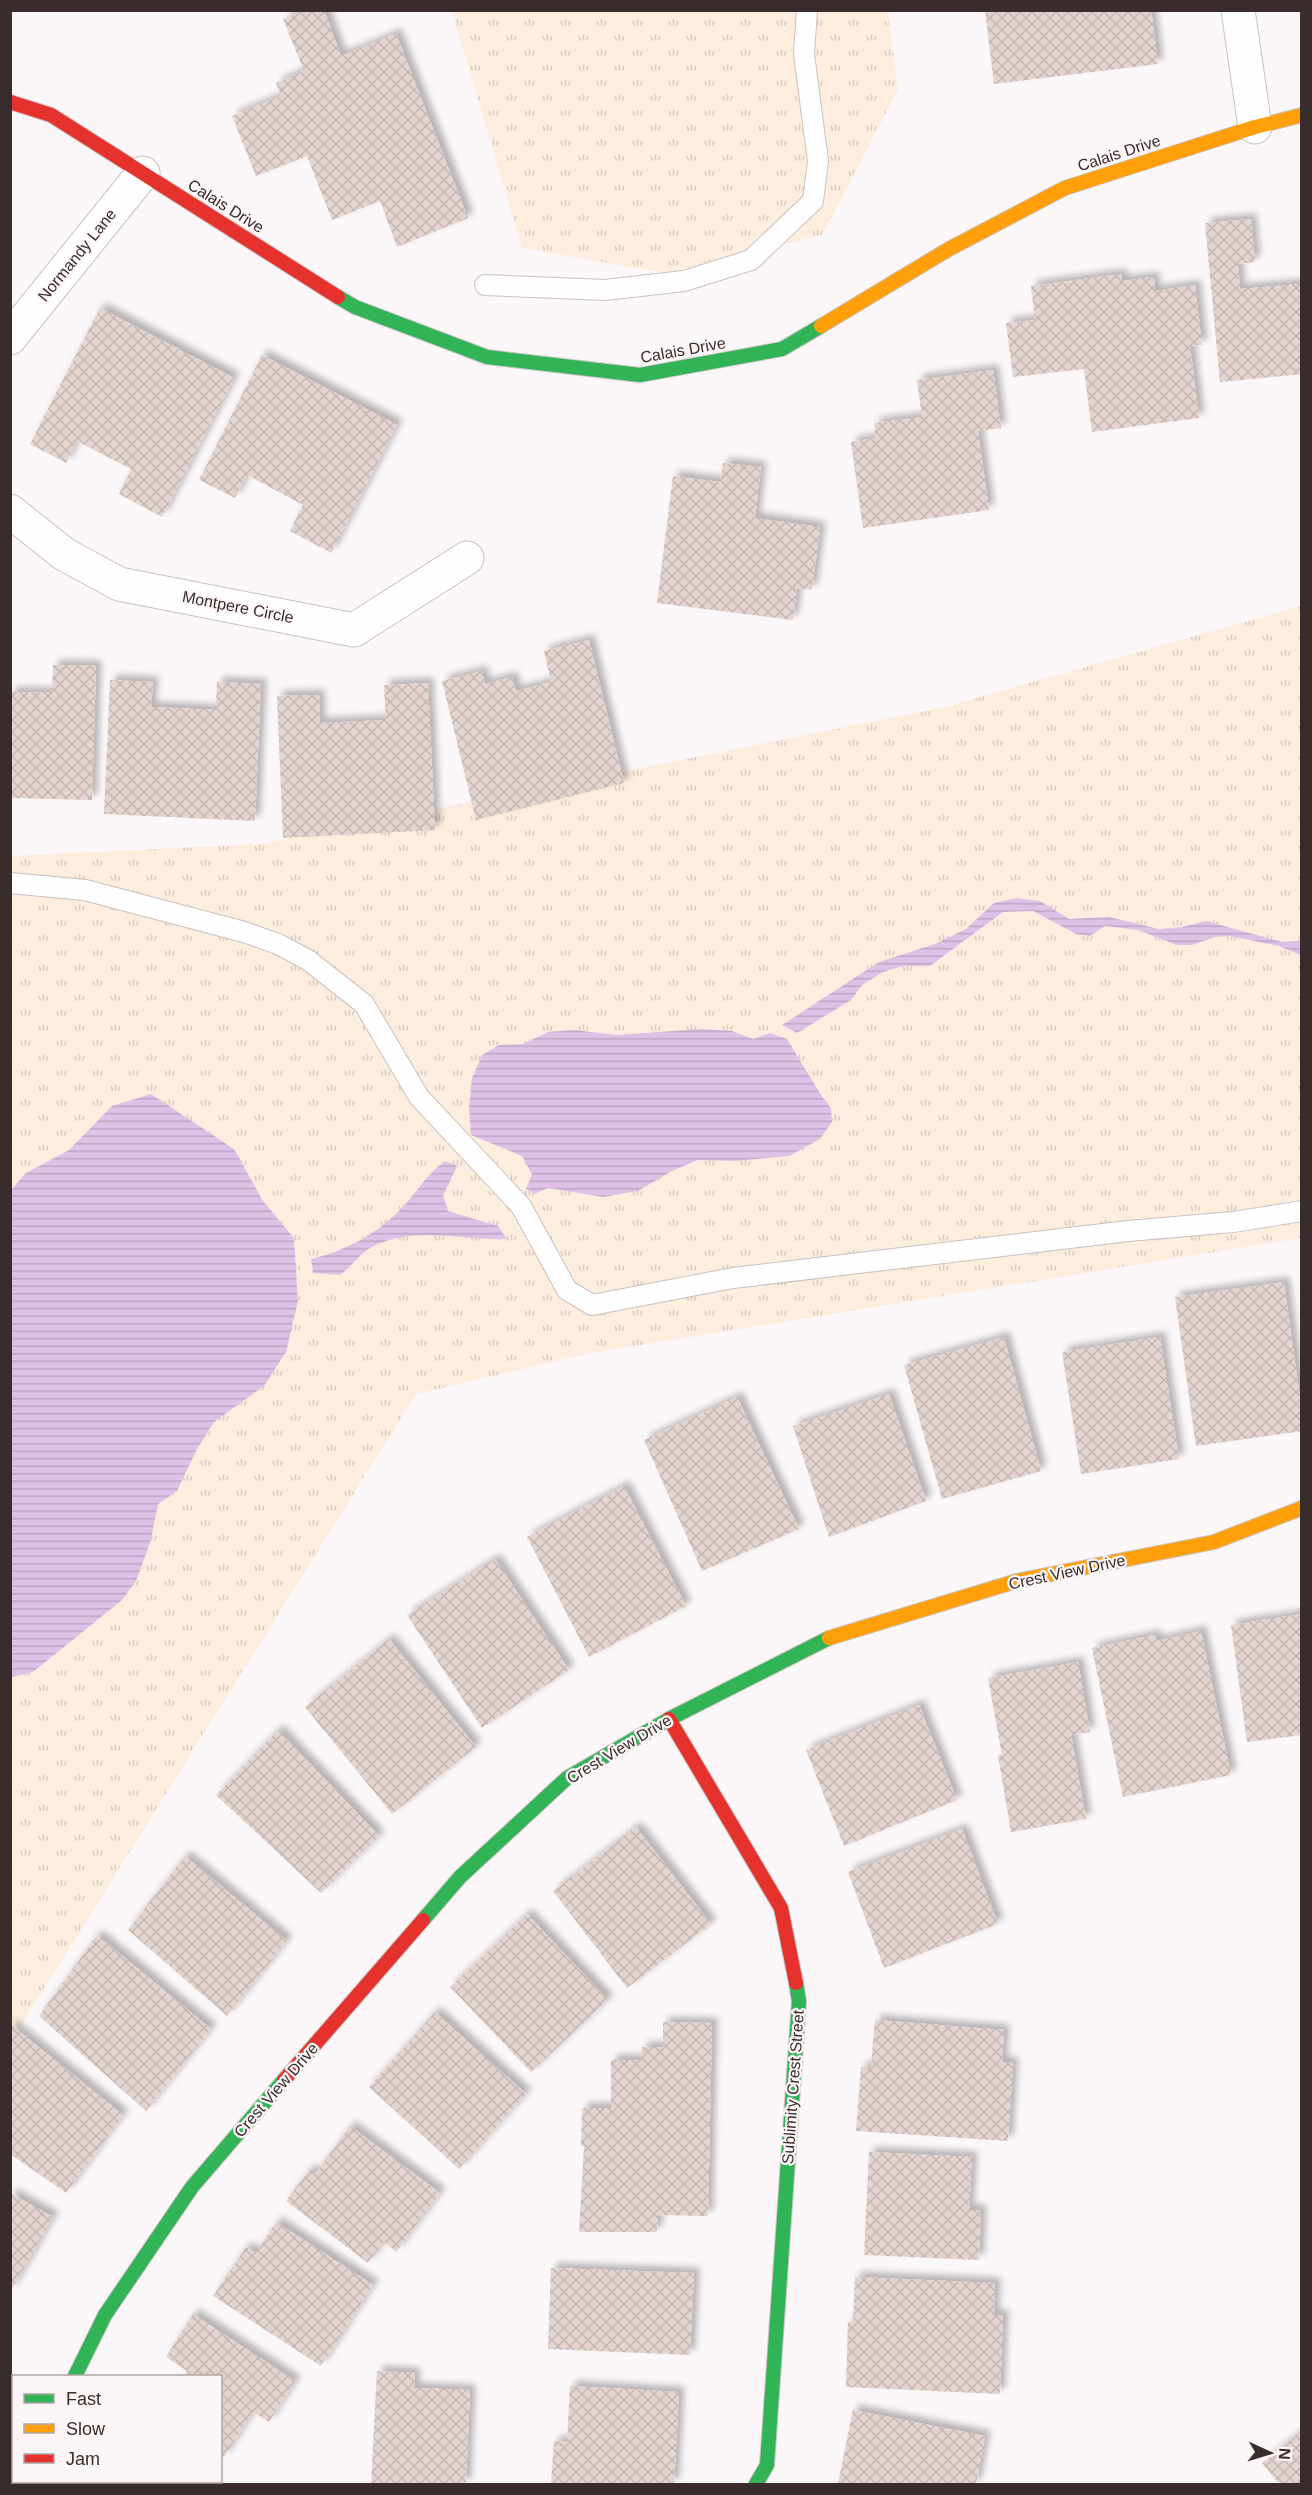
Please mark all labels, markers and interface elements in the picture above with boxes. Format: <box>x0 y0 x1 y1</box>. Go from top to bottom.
street label: Calais Drive <box>1075 132 1163 174</box>
street label: Calais Drive <box>185 176 267 236</box>
street label: Normandy Lane <box>35 205 119 305</box>
street label: Calais Drive <box>639 334 727 366</box>
street label: Montpere Circle <box>181 588 295 626</box>
street label: Crest View Drive <box>1007 1551 1127 1593</box>
street label: Crest View Drive <box>564 1711 674 1787</box>
street label: Sublimity Crest Street <box>779 2009 807 2165</box>
street label: Crest View Drive <box>231 2040 321 2140</box>
legend <box>12 2375 222 2483</box>
text: Fast <box>66 2389 101 2409</box>
text: Slow <box>66 2419 106 2439</box>
north arrow <box>1240 2423 1300 2483</box>
text: N <box>1276 2448 1293 2460</box>
text: Jam <box>66 2449 100 2469</box>

